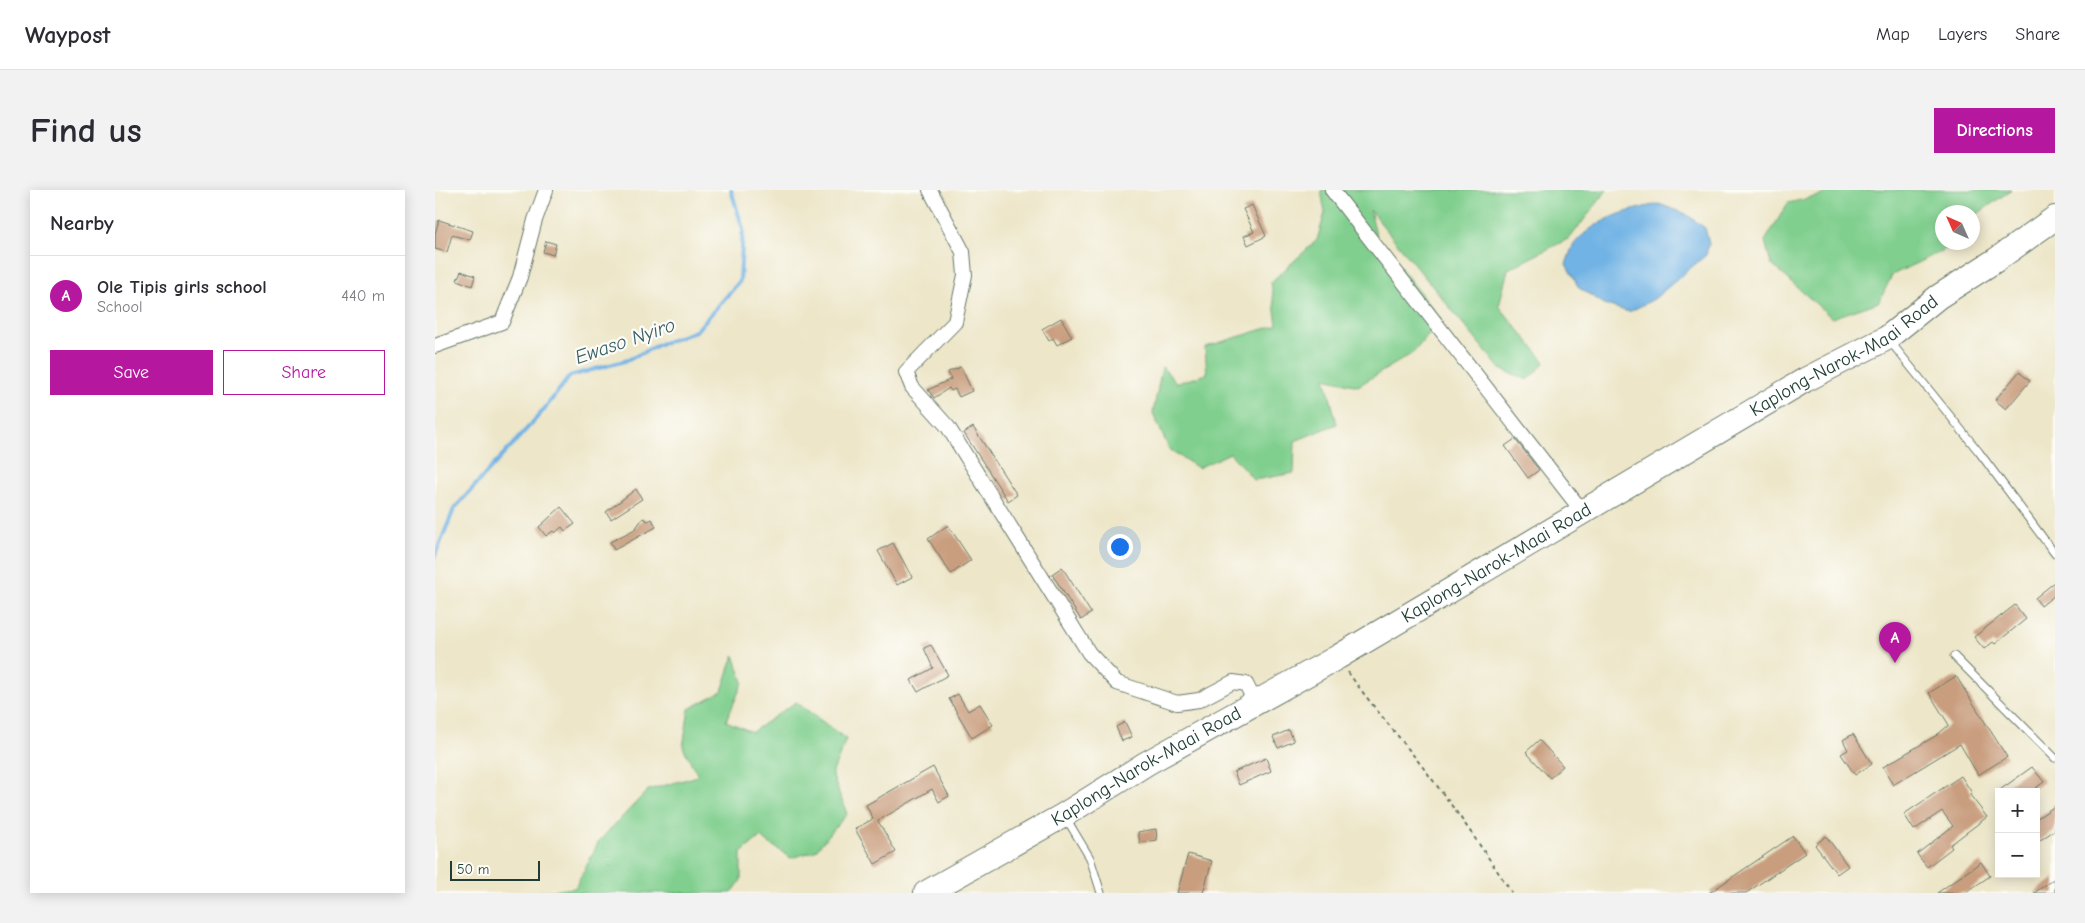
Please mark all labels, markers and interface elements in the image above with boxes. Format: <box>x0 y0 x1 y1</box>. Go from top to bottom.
text: Waypost <box>25 21 110 49</box>
text: Map <box>1876 24 1910 45</box>
text: Layers <box>1938 24 1987 45</box>
text: Share <box>2015 24 2060 45</box>
button: Directions <box>1934 108 2055 153</box>
text: Find us <box>30 110 142 151</box>
north arrow <box>1935 205 1980 250</box>
text: Nearby <box>50 211 114 235</box>
text: Ole Tipis girls school <box>97 276 267 298</box>
text: A <box>62 287 70 305</box>
text: 440 m <box>341 287 385 305</box>
street label: Kaplong-Narok-Maai Road <box>1746 290 1943 421</box>
text: School <box>97 298 143 316</box>
water label: Ewaso Nyiro <box>572 313 678 369</box>
button: Save <box>50 350 213 395</box>
button: Share <box>223 350 385 395</box>
street label: Kaplong-Narok-Maai Road <box>1397 498 1595 628</box>
your location <box>1107 534 1133 560</box>
pin: A <box>1879 622 1911 663</box>
street label: Kaplong-Narok-Maai Road <box>1047 702 1245 831</box>
map controls <box>1995 788 2040 878</box>
button: + <box>1995 788 2040 833</box>
button: − <box>1995 833 2040 878</box>
scale bar <box>450 858 540 881</box>
text: 50 m <box>457 861 489 878</box>

